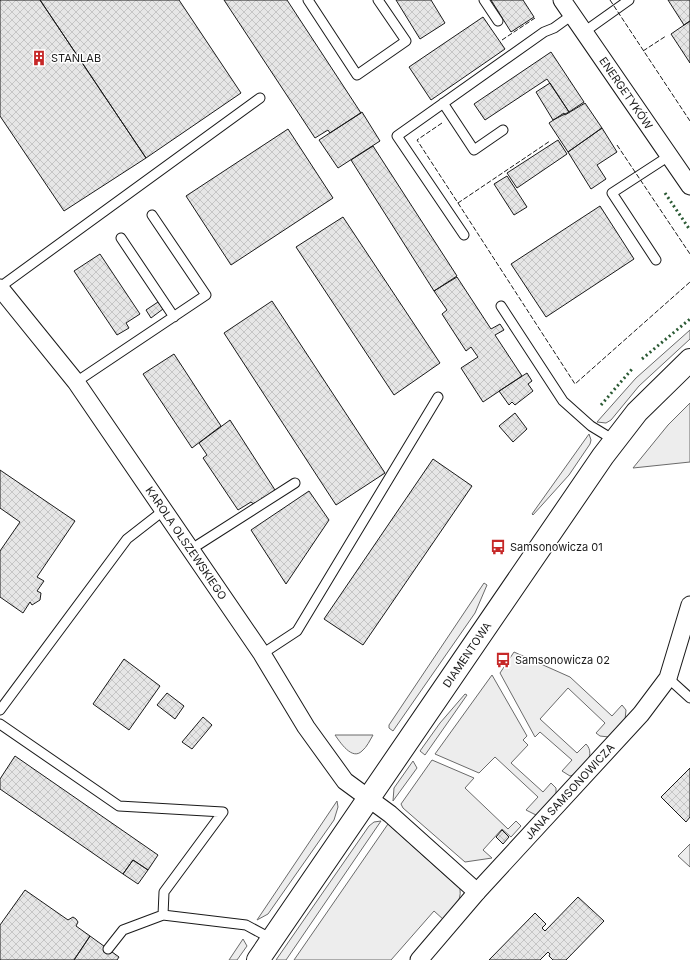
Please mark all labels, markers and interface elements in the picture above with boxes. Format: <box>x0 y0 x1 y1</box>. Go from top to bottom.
building icon: STANLAB <box>30 49 48 67</box>
place label: STANLAB <box>51 51 101 65</box>
street label: ENERGETYKÓW <box>596 54 656 132</box>
street label: KAROLA OLSZEWSKIEGO <box>142 484 230 602</box>
bus stop icon: Samsonowicza 01 <box>489 538 507 556</box>
place label: Samsonowicza 01 <box>510 540 603 554</box>
street label: DIAMENTOWA <box>440 619 495 690</box>
bus stop icon: Samsonowicza 02 <box>494 651 512 669</box>
place label: Samsonowicza 02 <box>515 653 610 667</box>
street label: JANA SAMSONOWICZA <box>522 740 618 843</box>

